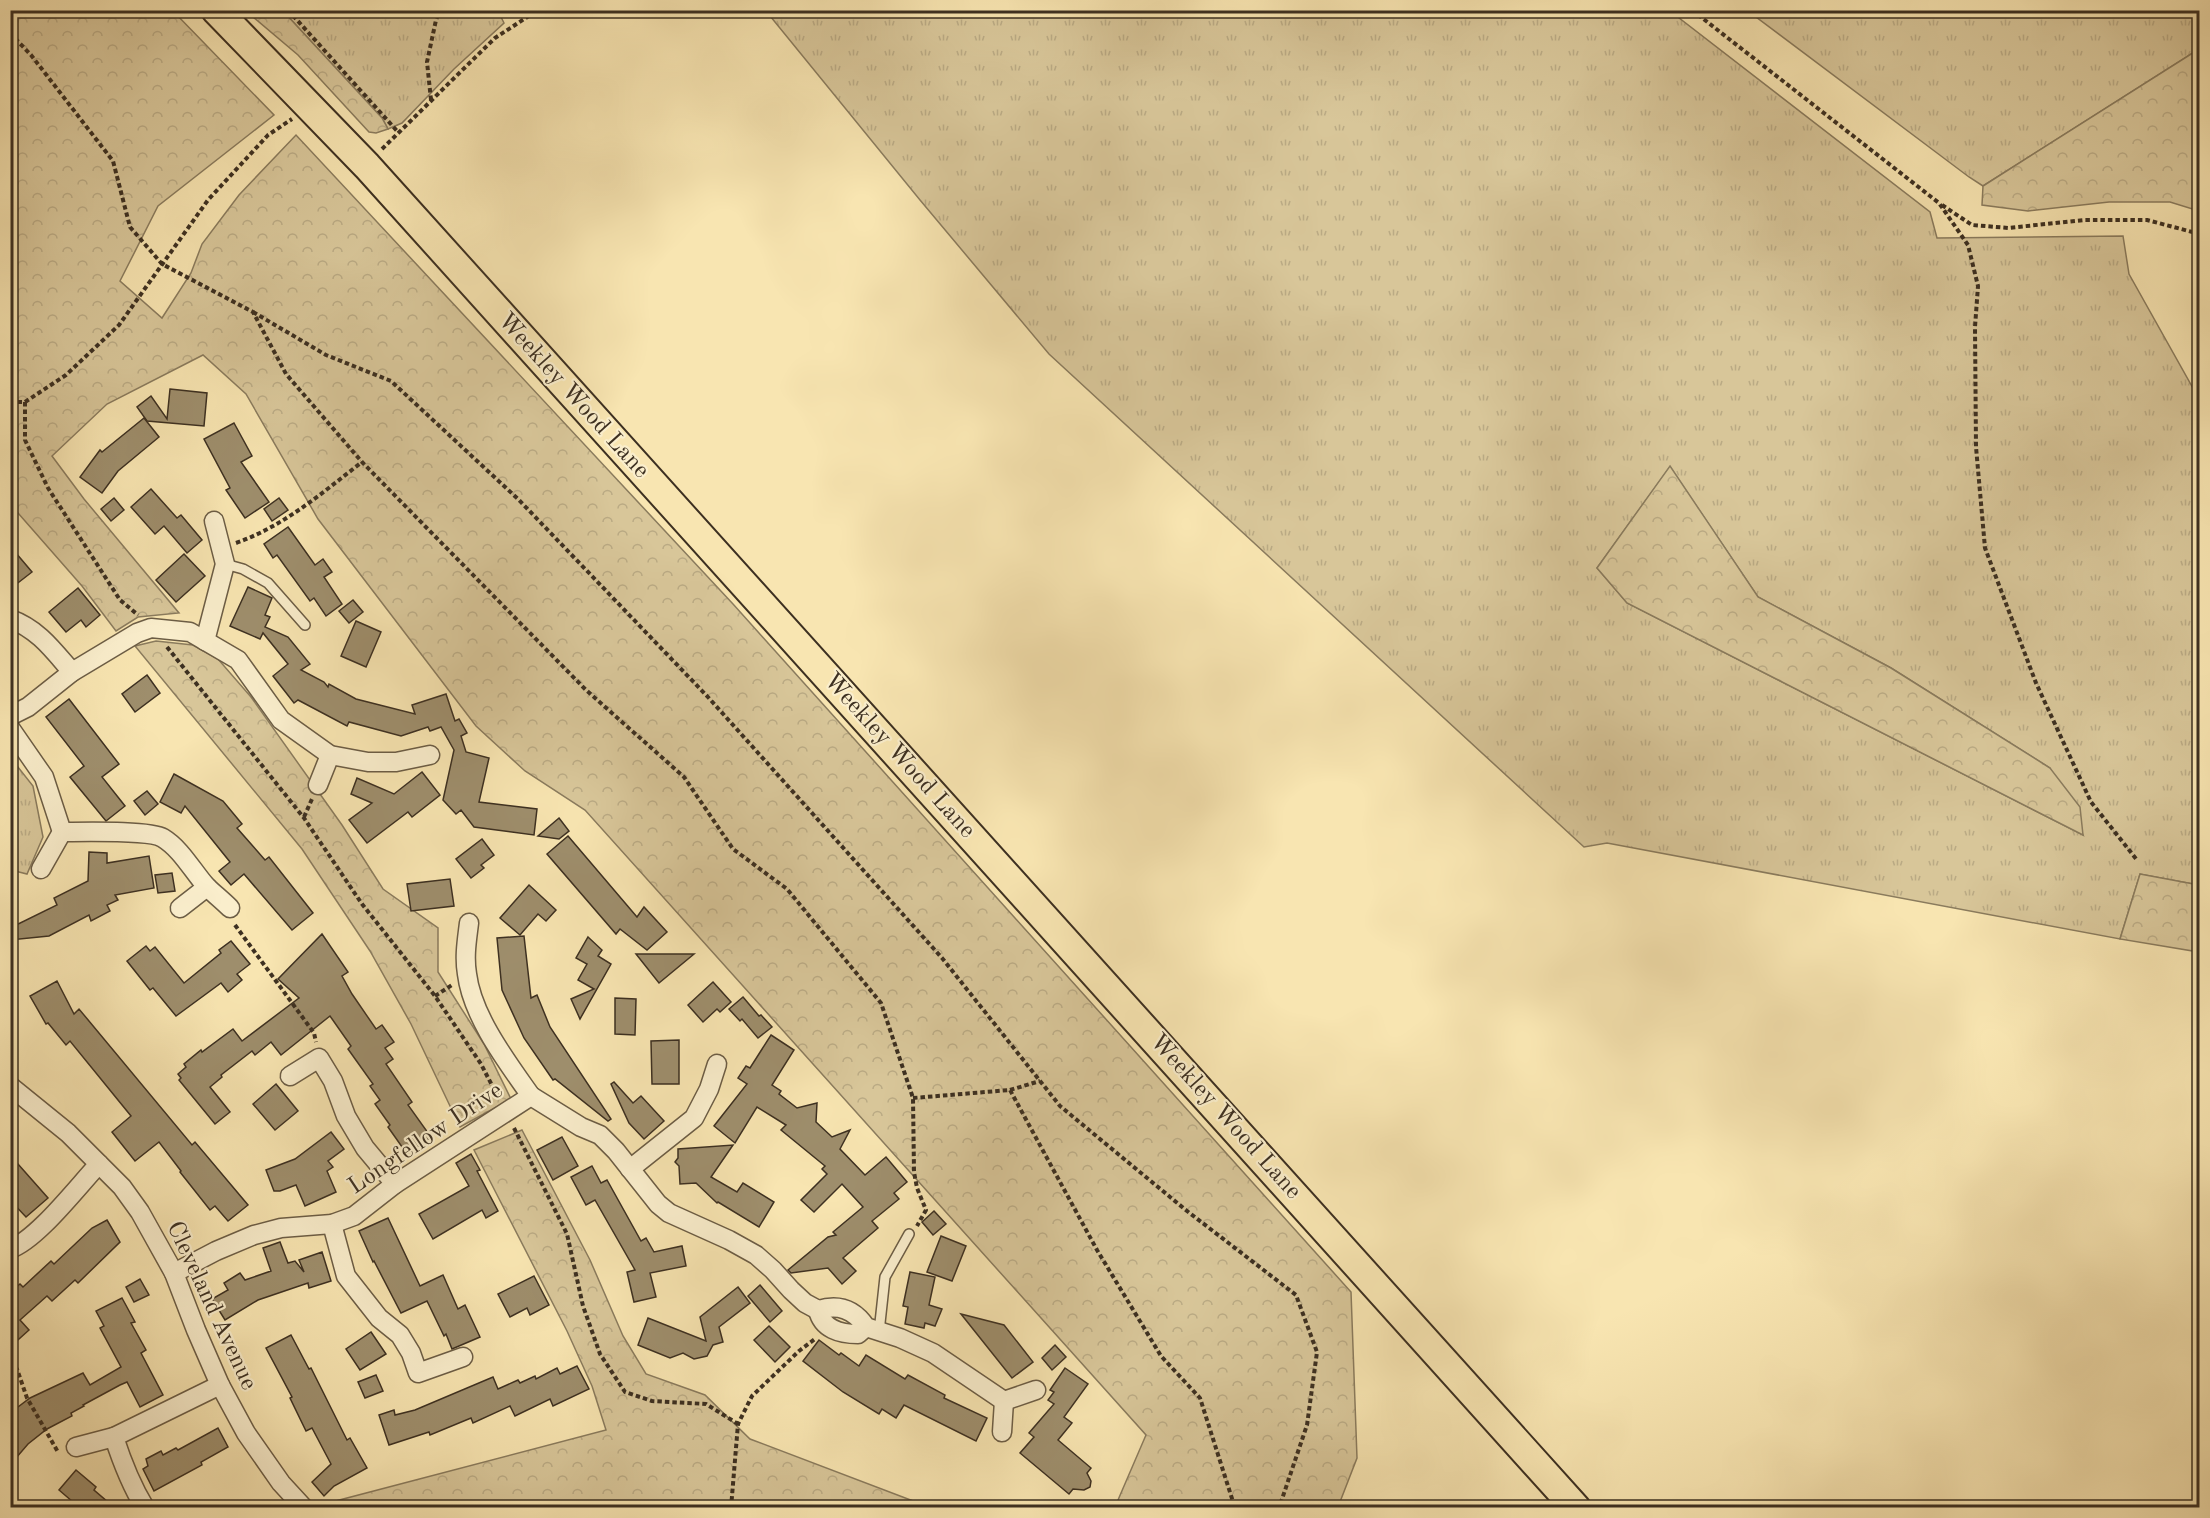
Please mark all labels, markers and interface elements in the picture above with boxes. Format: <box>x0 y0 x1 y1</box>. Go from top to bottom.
street label: Weekley Wood Lane <box>493 309 653 483</box>
street label: Weekley Wood Lane <box>819 669 979 843</box>
street label: Weekley Wood Lane <box>1145 1030 1305 1204</box>
street label: Longfellow Drive <box>345 1079 507 1199</box>
street label: Cleveland Avenue <box>161 1218 261 1394</box>

